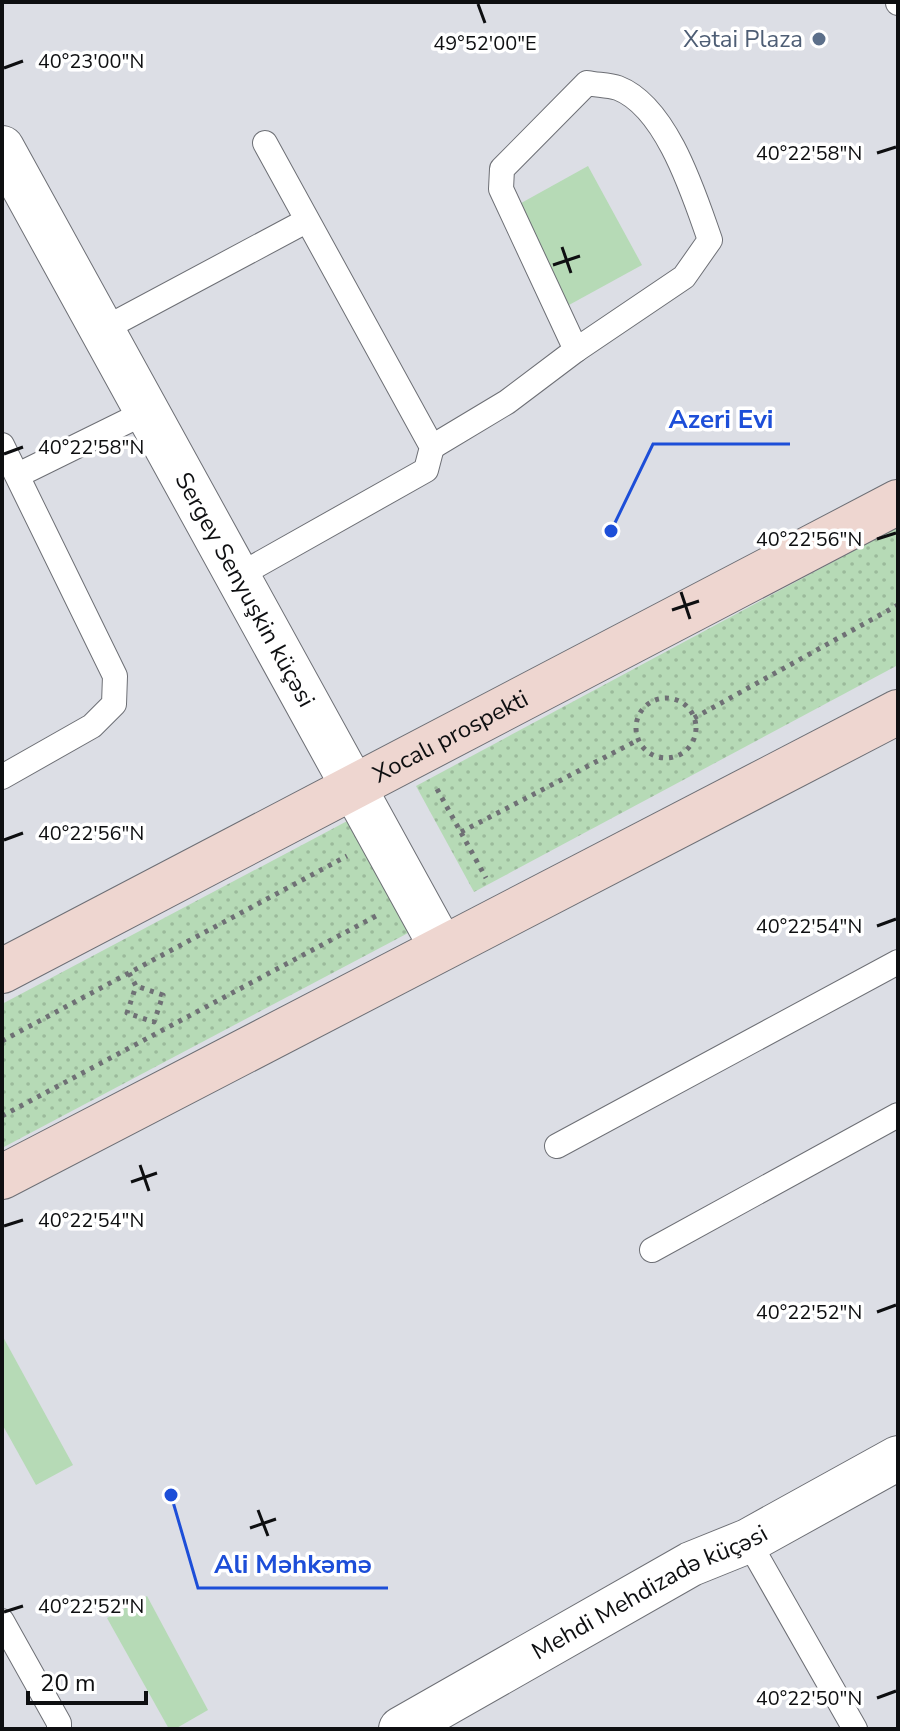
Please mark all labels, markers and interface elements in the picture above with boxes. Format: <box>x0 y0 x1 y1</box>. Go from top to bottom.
place label: Xətai Plaza <box>683 23 803 55</box>
text: 49°52'00"E <box>433 30 537 57</box>
marker: Xətai Plaza <box>810 30 828 48</box>
text: 40°23'00"N <box>38 48 144 75</box>
text: 40°22'58"N <box>756 140 862 167</box>
callout: Azeri Evi <box>653 394 790 444</box>
text: Azeri Evi <box>669 402 773 437</box>
text: 40°22'58"N <box>38 434 144 461</box>
street label: Sergey Senyuşkin küçəsi <box>167 467 322 713</box>
text: 40°22'56"N <box>756 526 862 553</box>
street label: Xocalı prospekti <box>367 682 534 790</box>
text: 40°22'56"N <box>38 820 144 847</box>
text: 40°22'54"N <box>756 913 862 940</box>
text: 40°22'54"N <box>38 1207 144 1234</box>
text: 40°22'52"N <box>756 1299 862 1326</box>
street label: Mehdi Mehdizadə küçəsi <box>526 1517 773 1667</box>
callout: Ali Məhkəmə <box>198 1538 388 1588</box>
text: Ali Məhkəmə <box>214 1547 372 1582</box>
text: 40°22'52"N <box>38 1593 144 1620</box>
scale bar <box>28 1655 146 1705</box>
text: 20 m <box>40 1667 96 1699</box>
text: 40°22'50"N <box>756 1685 862 1712</box>

